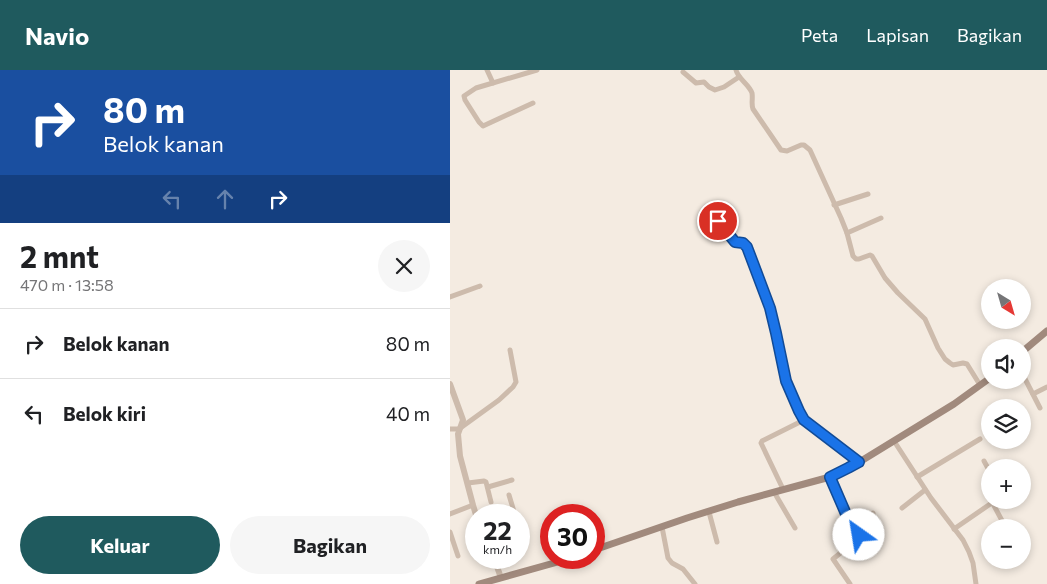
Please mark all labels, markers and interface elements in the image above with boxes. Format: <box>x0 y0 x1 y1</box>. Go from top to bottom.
text: Navio <box>25 21 89 50</box>
text: Peta <box>801 24 838 46</box>
text: Lapisan <box>866 24 929 46</box>
text: Bagikan <box>957 24 1022 46</box>
text: 80 m <box>103 87 185 130</box>
icon: right <box>20 90 85 155</box>
text: Belok kanan <box>103 130 224 157</box>
icon: left <box>158 185 186 213</box>
icon: ahead <box>211 185 239 213</box>
icon: right <box>264 185 292 213</box>
pin <box>697 200 739 242</box>
icon: arrive <box>704 207 732 235</box>
text: 2 mnt <box>20 237 99 274</box>
button: close <box>378 240 430 292</box>
text: 470 m · 13:58 <box>20 275 114 294</box>
north arrow <box>981 279 1031 329</box>
map controls <box>981 279 1031 569</box>
icon: right <box>20 330 48 358</box>
text: Belok kanan <box>63 332 170 355</box>
text: 80 m <box>386 332 430 355</box>
button: sound <box>981 339 1031 389</box>
button: layers <box>981 399 1031 449</box>
icon: left <box>20 400 48 428</box>
text: Belok kiri <box>63 402 146 425</box>
text: 40 m <box>386 402 430 425</box>
button: + <box>981 459 1031 509</box>
speed limit sign: 30 <box>540 504 605 569</box>
position arrow <box>832 508 884 560</box>
text: 22 <box>483 515 512 545</box>
button: Keluar <box>20 516 220 574</box>
button: Bagikan <box>230 516 430 574</box>
button: − <box>981 519 1031 569</box>
text: km/h <box>483 542 512 556</box>

